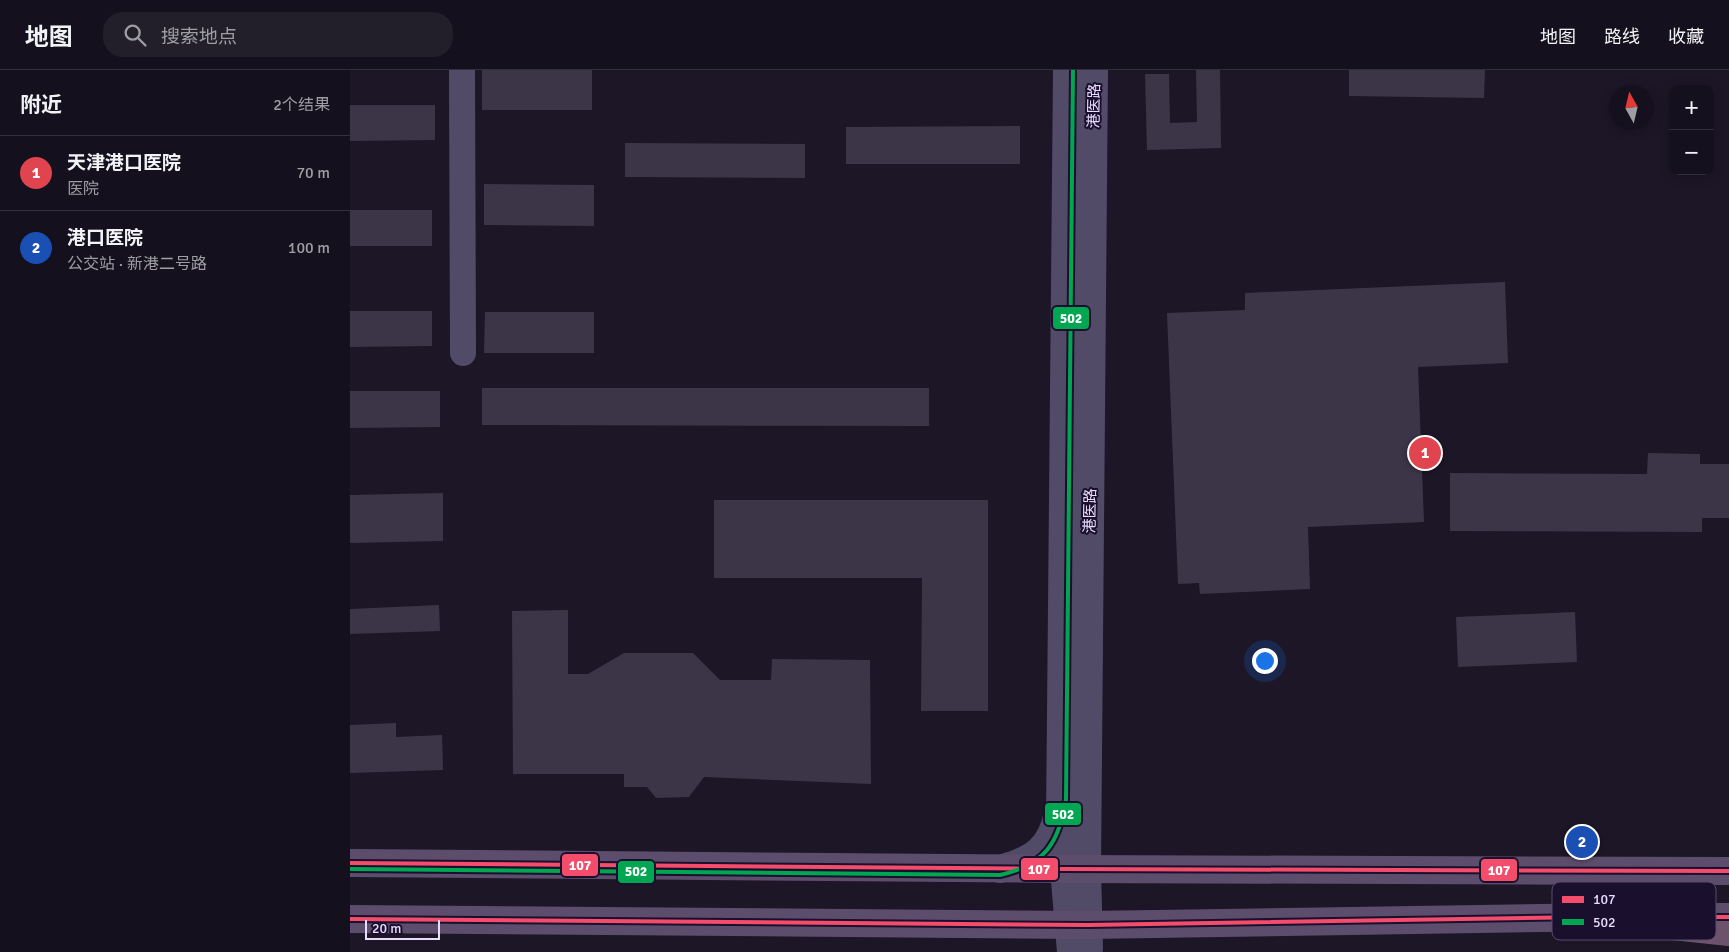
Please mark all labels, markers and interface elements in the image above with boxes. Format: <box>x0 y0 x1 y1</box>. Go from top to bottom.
search box <box>103 12 453 57</box>
icon: search <box>121 21 149 49</box>
text: 地图 <box>25 22 73 52</box>
text: 搜索地点 <box>161 25 237 49</box>
text: 地图 <box>1540 26 1576 48</box>
text: 路线 <box>1604 26 1640 48</box>
text: 收藏 <box>1668 26 1704 48</box>
street label: 港医路 <box>1085 83 1103 129</box>
north arrow <box>1609 85 1654 130</box>
map controls <box>1669 85 1714 175</box>
button: + <box>1669 85 1714 130</box>
text: 附近 <box>20 92 62 118</box>
text: 2个结果 <box>273 95 330 115</box>
button: − <box>1669 130 1714 175</box>
text: 天津港口医院 <box>67 151 181 175</box>
text: 1 <box>32 163 40 183</box>
text: 70 m <box>296 163 330 183</box>
text: 医院 <box>67 179 99 199</box>
text: 港口医院 <box>67 226 143 250</box>
text: 2 <box>32 238 40 258</box>
text: 100 m <box>288 238 330 258</box>
text: 公交站 · 新港二号路 <box>67 254 207 274</box>
line badge: 502 <box>1052 306 1090 330</box>
text: 502 <box>1060 310 1082 327</box>
pin: 1 <box>1409 434 1441 472</box>
street label: 港医路 <box>1081 488 1099 534</box>
your location <box>1252 648 1278 674</box>
line badge: 502 <box>1044 802 1082 826</box>
text: 502 <box>1052 806 1074 823</box>
pin: 2 <box>1566 823 1598 861</box>
line badge: 107 <box>561 853 599 877</box>
text: 107 <box>569 857 592 874</box>
line badge: 107 <box>1020 857 1059 881</box>
line badge: 107 <box>1480 858 1518 882</box>
line badge: 502 <box>617 860 655 884</box>
text: 107 <box>1028 861 1051 878</box>
text: 107 <box>1488 862 1511 879</box>
text: 502 <box>625 863 647 880</box>
legend <box>1552 882 1716 940</box>
text: 107 <box>1593 891 1616 908</box>
text: 502 <box>1593 914 1616 931</box>
scale bar <box>365 917 440 940</box>
text: 20 m <box>372 920 401 937</box>

